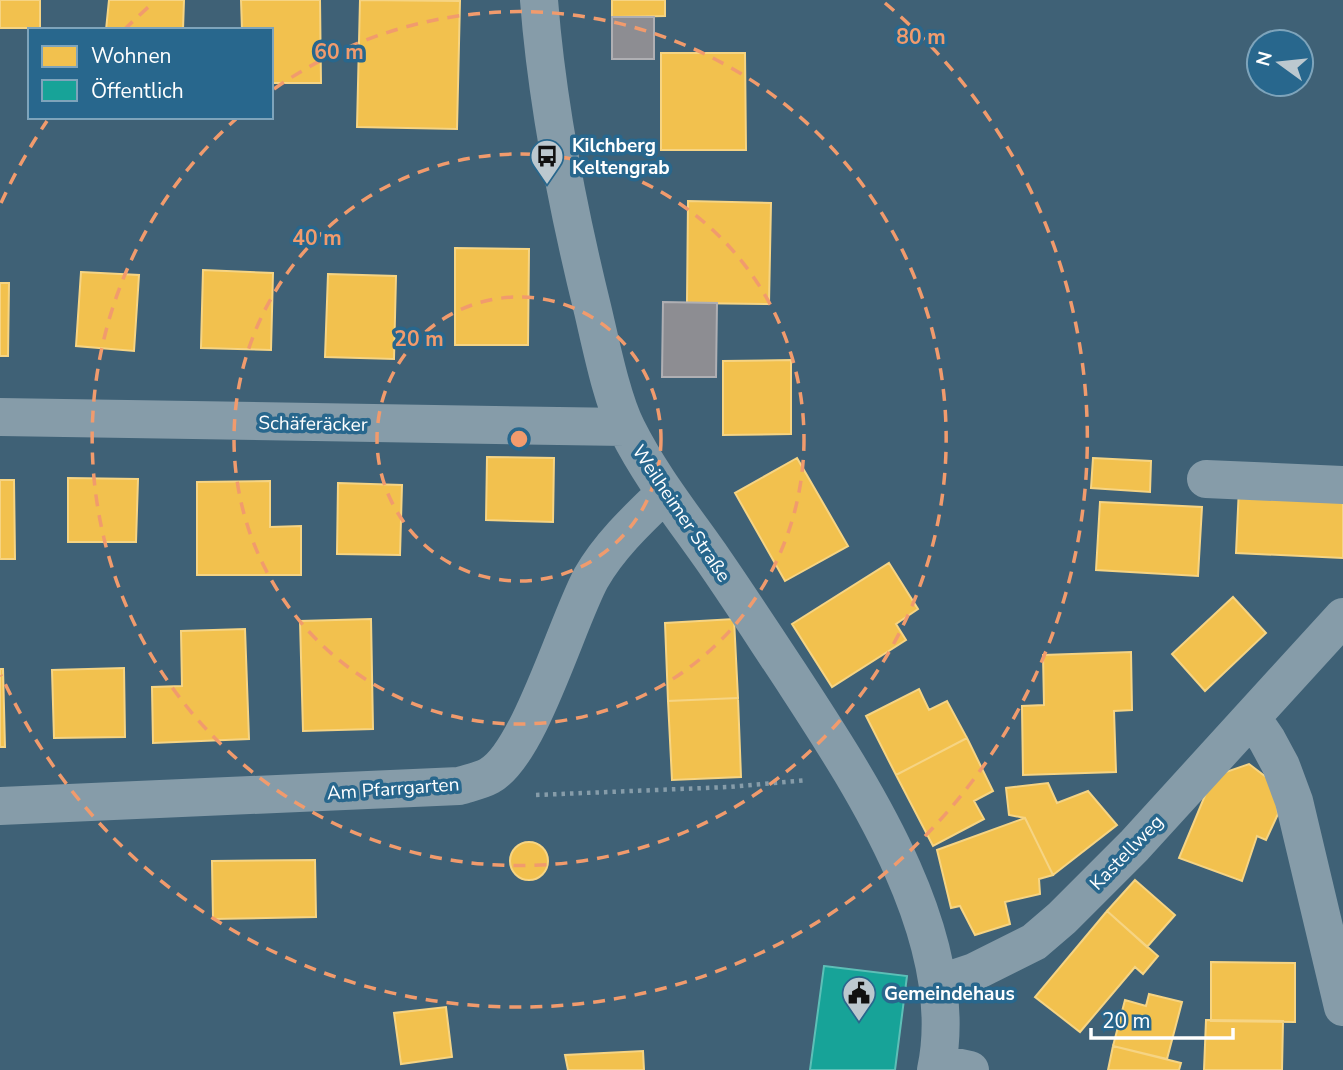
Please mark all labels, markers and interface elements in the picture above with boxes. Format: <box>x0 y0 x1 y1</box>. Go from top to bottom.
text: 80 m <box>896 23 946 51</box>
legend <box>28 28 273 119</box>
north arrow <box>1245 28 1315 98</box>
text: 60 m <box>314 38 364 66</box>
text: Wohnen <box>91 42 172 70</box>
text: N <box>1250 49 1279 69</box>
text: Öffentlich <box>91 77 184 105</box>
place label: Kilchberg Keltengrab <box>572 133 670 181</box>
bus stop icon: Kilchberg Keltengrab <box>528 137 566 186</box>
text: 40 m <box>292 224 342 252</box>
text: 20 m <box>394 325 444 353</box>
street label: Schäferäcker <box>258 410 368 438</box>
centre of rings <box>507 427 531 451</box>
street label: Weilheimer Straße <box>626 440 737 587</box>
street label: Am Pfarrgarten <box>326 771 460 807</box>
street label: Kastellweg <box>1084 809 1169 896</box>
public building icon: Gemeindehaus <box>840 974 878 1023</box>
place label: Gemeindehaus <box>884 981 1015 1007</box>
scale bar <box>1091 996 1233 1040</box>
text: 20 m <box>1102 1007 1151 1035</box>

